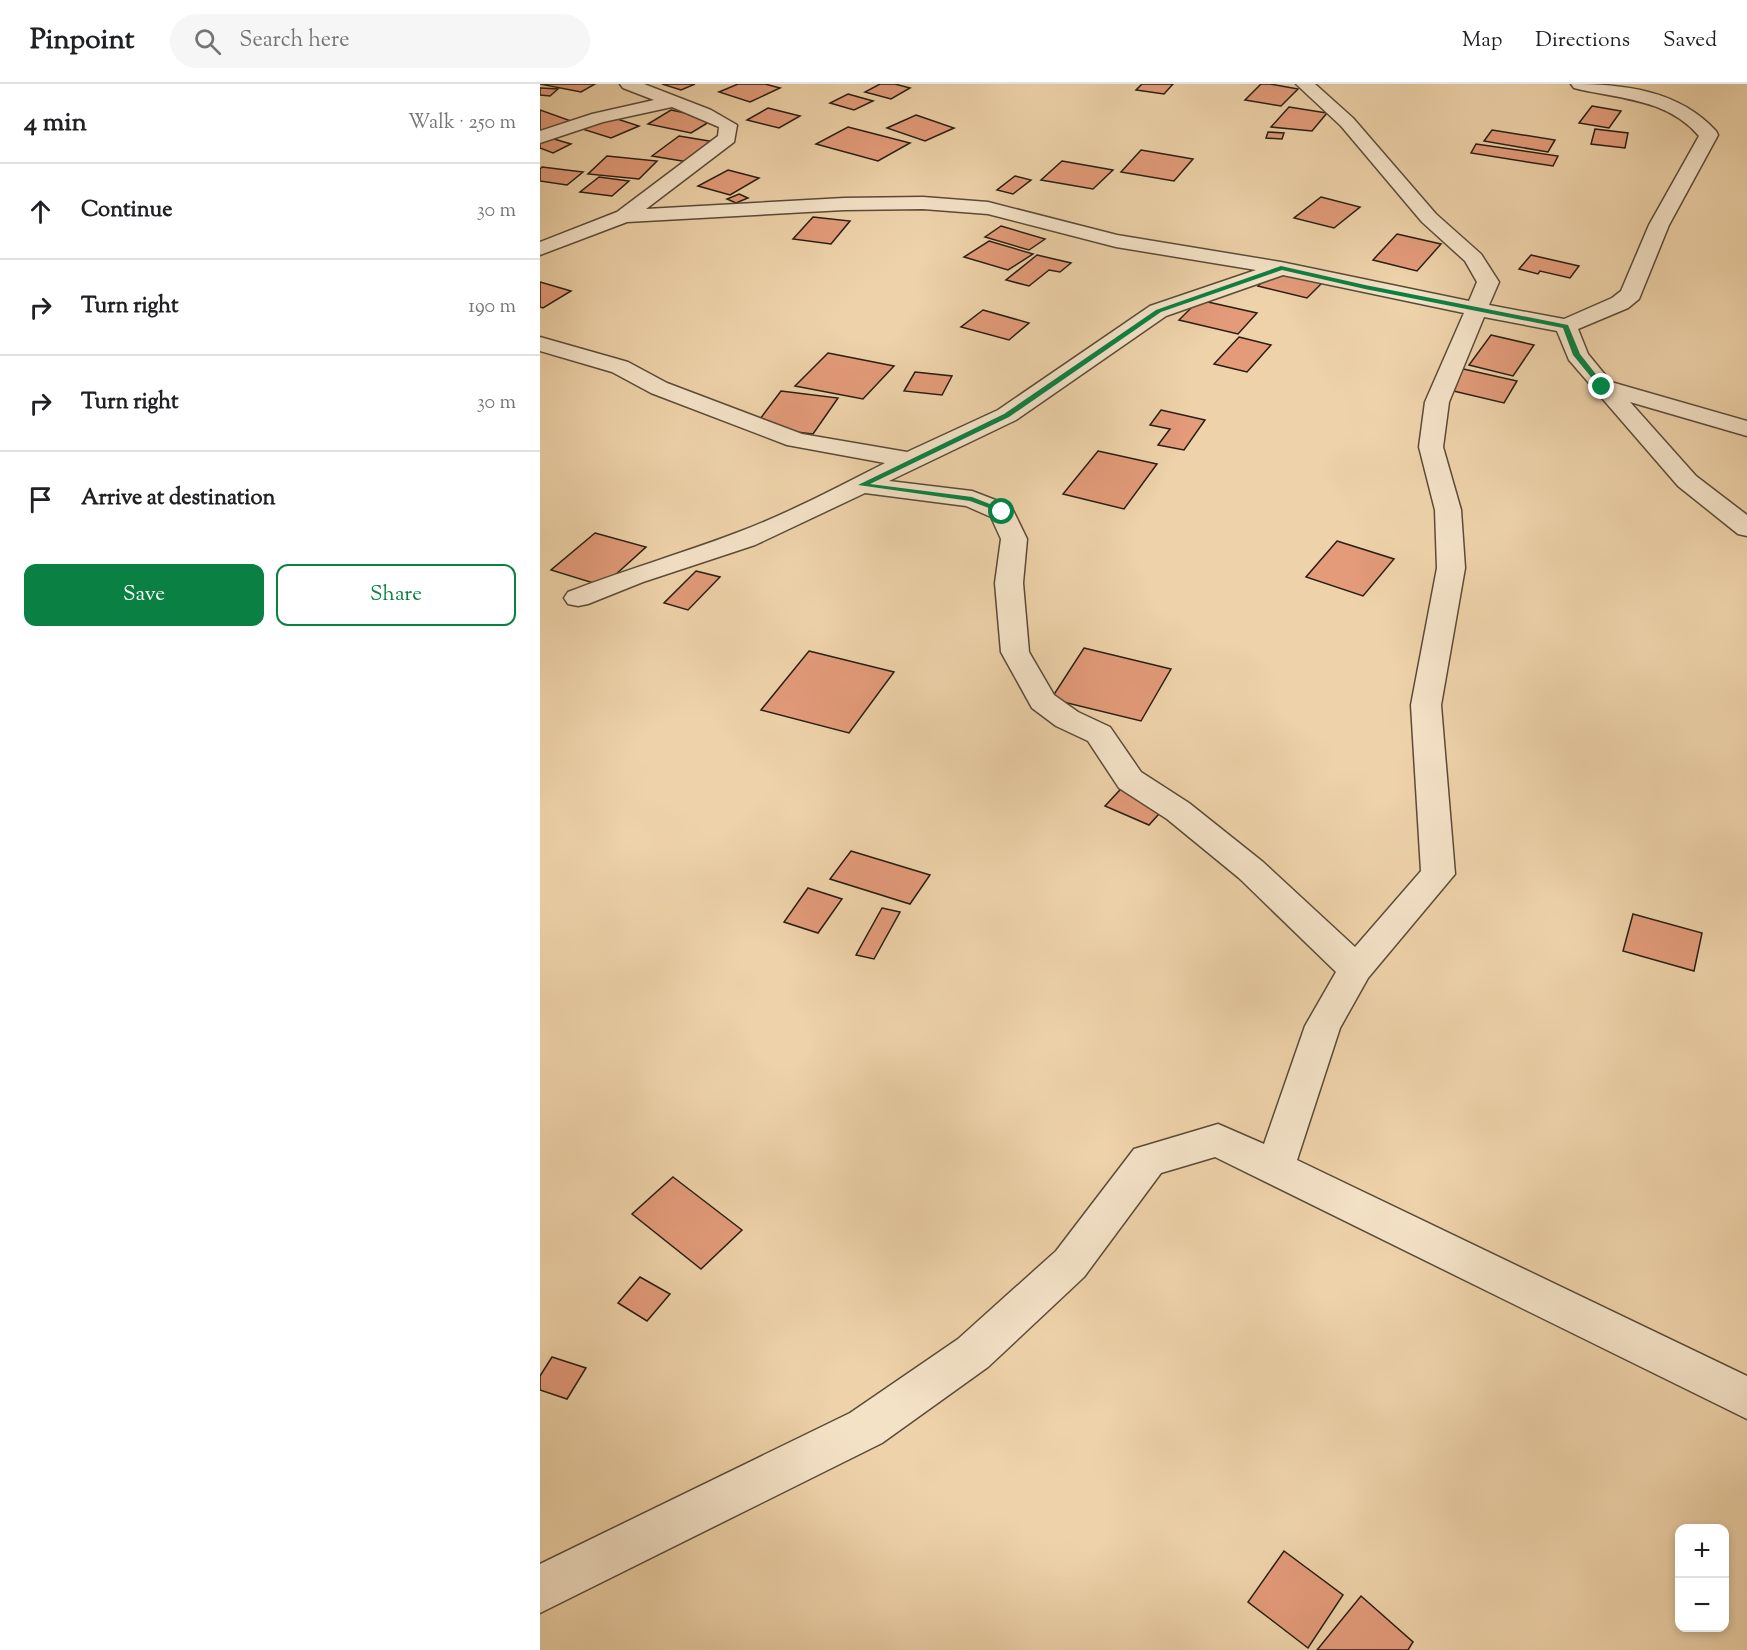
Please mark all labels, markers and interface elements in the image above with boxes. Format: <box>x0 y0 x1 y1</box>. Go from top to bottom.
search box <box>170 14 590 68</box>
text: Pinpoint <box>30 21 134 61</box>
icon: search <box>191 25 224 58</box>
text: Search here <box>239 25 350 57</box>
text: Map <box>1462 26 1502 56</box>
text: Directions <box>1535 26 1630 56</box>
text: Saved <box>1663 26 1717 56</box>
text: 4 min <box>24 105 87 142</box>
text: Walk · 250 m <box>408 109 516 138</box>
icon: ahead <box>24 195 57 228</box>
text: Continue <box>81 195 172 227</box>
text: 30 m <box>477 197 516 226</box>
icon: right <box>24 291 57 324</box>
text: Turn right <box>81 291 178 323</box>
text: 190 m <box>468 293 516 322</box>
route end <box>1588 373 1614 399</box>
icon: right <box>24 387 57 420</box>
text: Turn right <box>81 387 178 419</box>
text: 30 m <box>477 389 516 418</box>
icon: arrive <box>24 483 57 516</box>
text: Arrive at destination <box>81 483 276 515</box>
route start <box>988 498 1014 524</box>
button: Save <box>24 564 264 626</box>
button: Share <box>276 564 516 626</box>
map controls <box>1675 1524 1729 1632</box>
button: + <box>1675 1524 1729 1578</box>
button: − <box>1675 1578 1729 1632</box>

